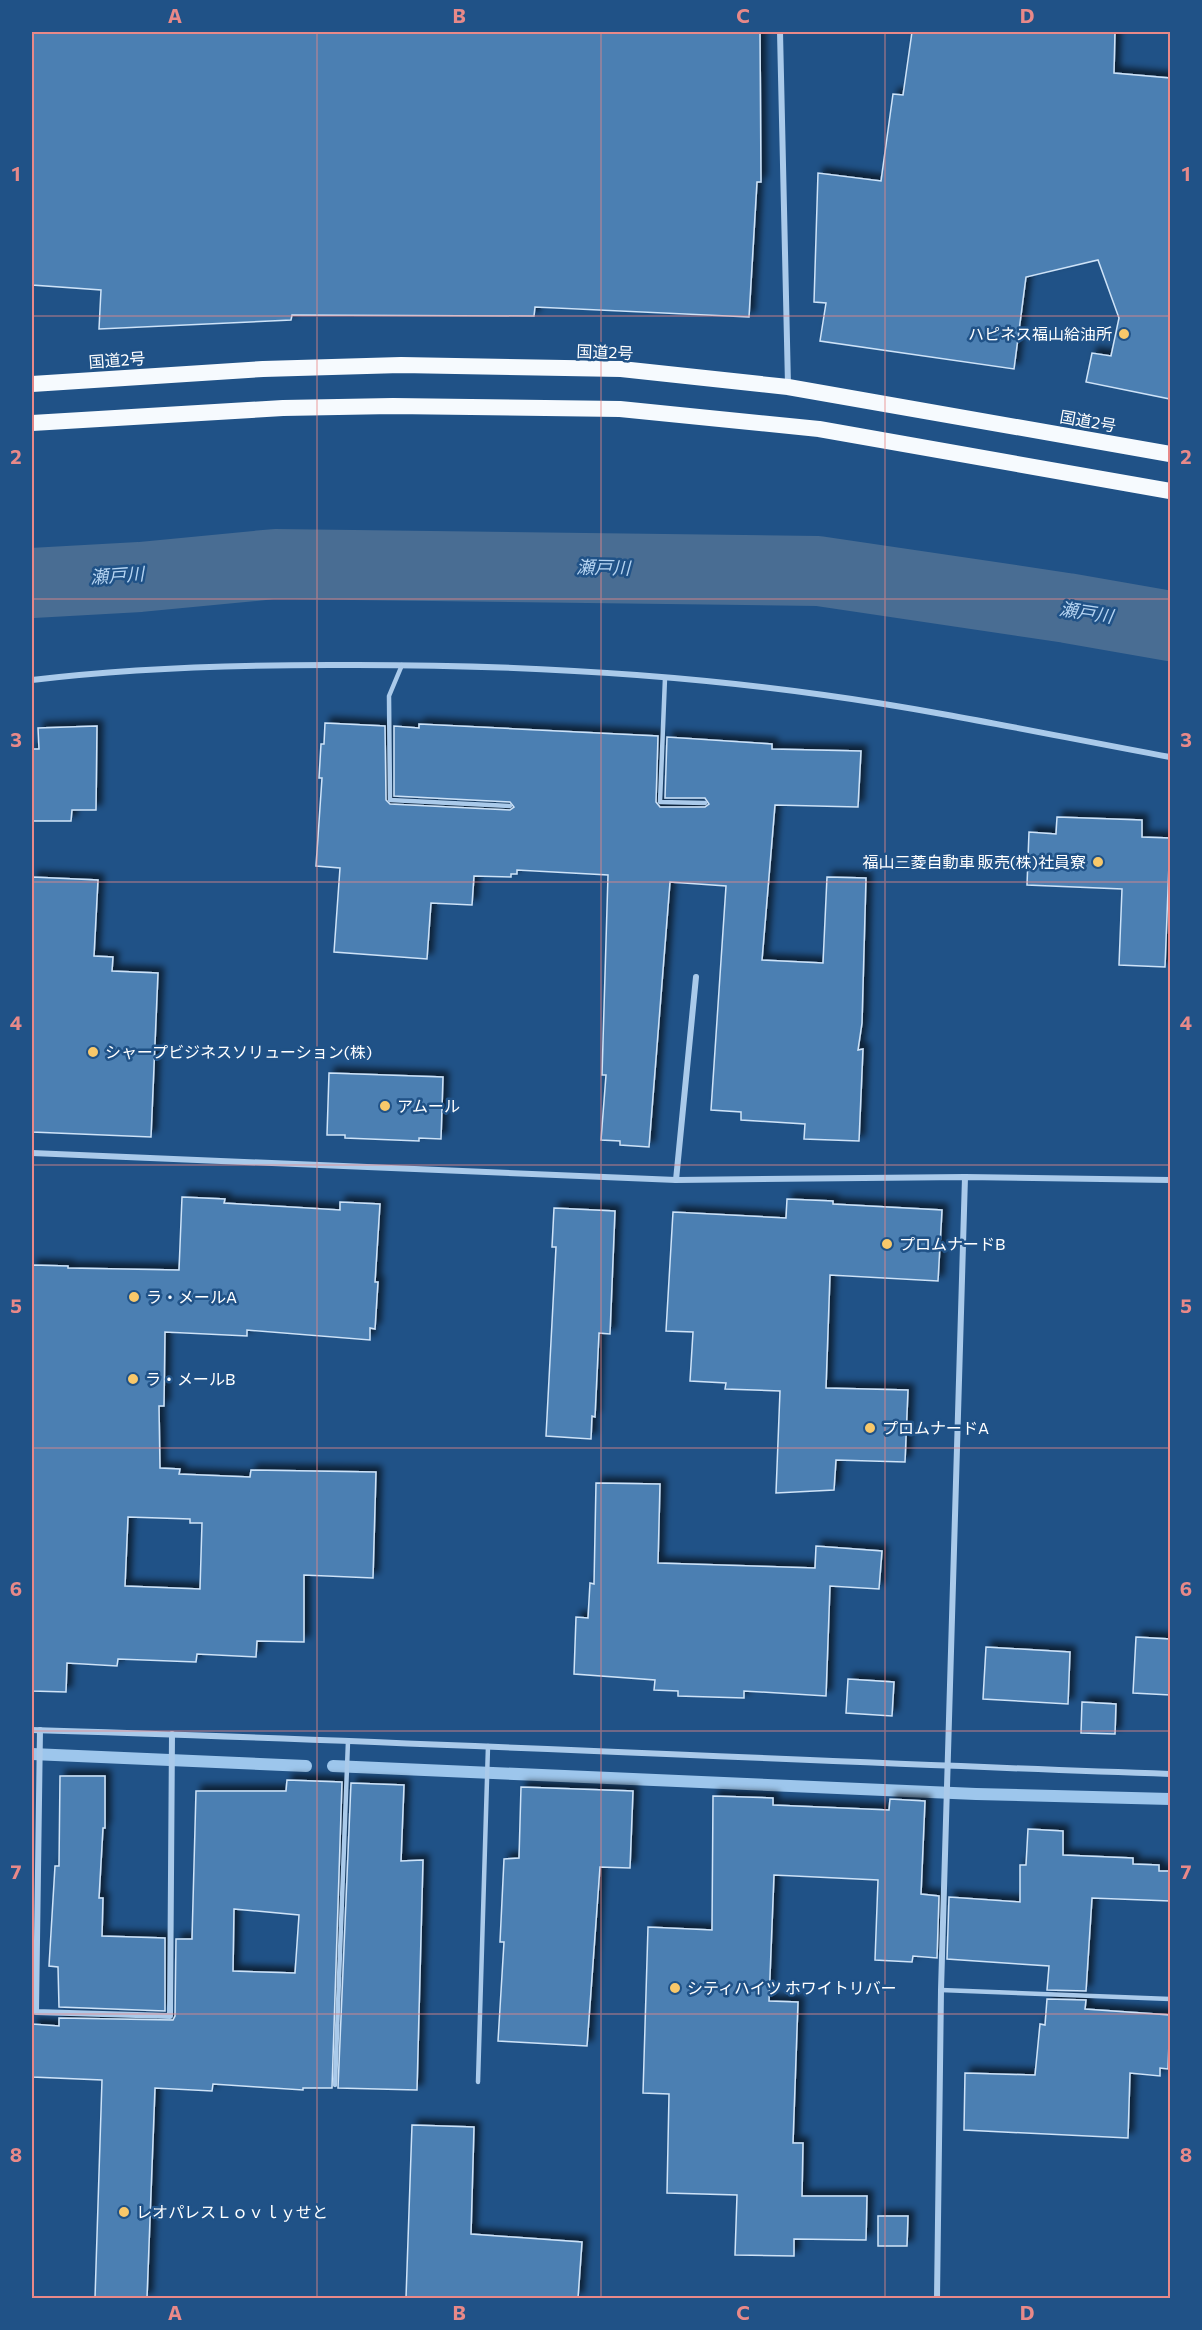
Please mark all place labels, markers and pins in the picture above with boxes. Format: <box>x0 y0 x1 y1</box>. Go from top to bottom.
place label: ハピネス福山給油所 <box>968 324 1112 343</box>
marker: ハピネス福山給油所 <box>1117 327 1131 341</box>
place label: 福山三菱自動車 販売(株)社員寮 <box>863 852 1086 871</box>
marker: 福山三菱自動車 販売(株)社員寮 <box>1091 855 1105 869</box>
place label: シャープビジネスソリューション(株) <box>105 1042 372 1061</box>
marker: シャープビジネスソリューション(株) <box>86 1045 100 1059</box>
place label: アムール <box>397 1096 460 1115</box>
marker: アムール <box>378 1099 392 1113</box>
place label: プロムナードB <box>899 1234 1005 1253</box>
marker: プロムナードB <box>880 1237 894 1251</box>
place label: ラ・メールA <box>146 1287 237 1306</box>
marker: ラ・メールA <box>127 1290 141 1304</box>
place label: ラ・メールB <box>145 1369 235 1388</box>
marker: ラ・メールB <box>126 1372 140 1386</box>
place label: プロムナードA <box>882 1418 989 1437</box>
marker: プロムナードA <box>863 1421 877 1435</box>
place label: シティハイツ ホワイトリバー <box>687 1978 897 1997</box>
marker: シティハイツ ホワイトリバー <box>668 1981 682 1995</box>
place label: レオパレスＬｏｖｌｙせと <box>136 2202 328 2222</box>
marker: レオパレスＬｏｖｌｙせと <box>117 2205 131 2219</box>

